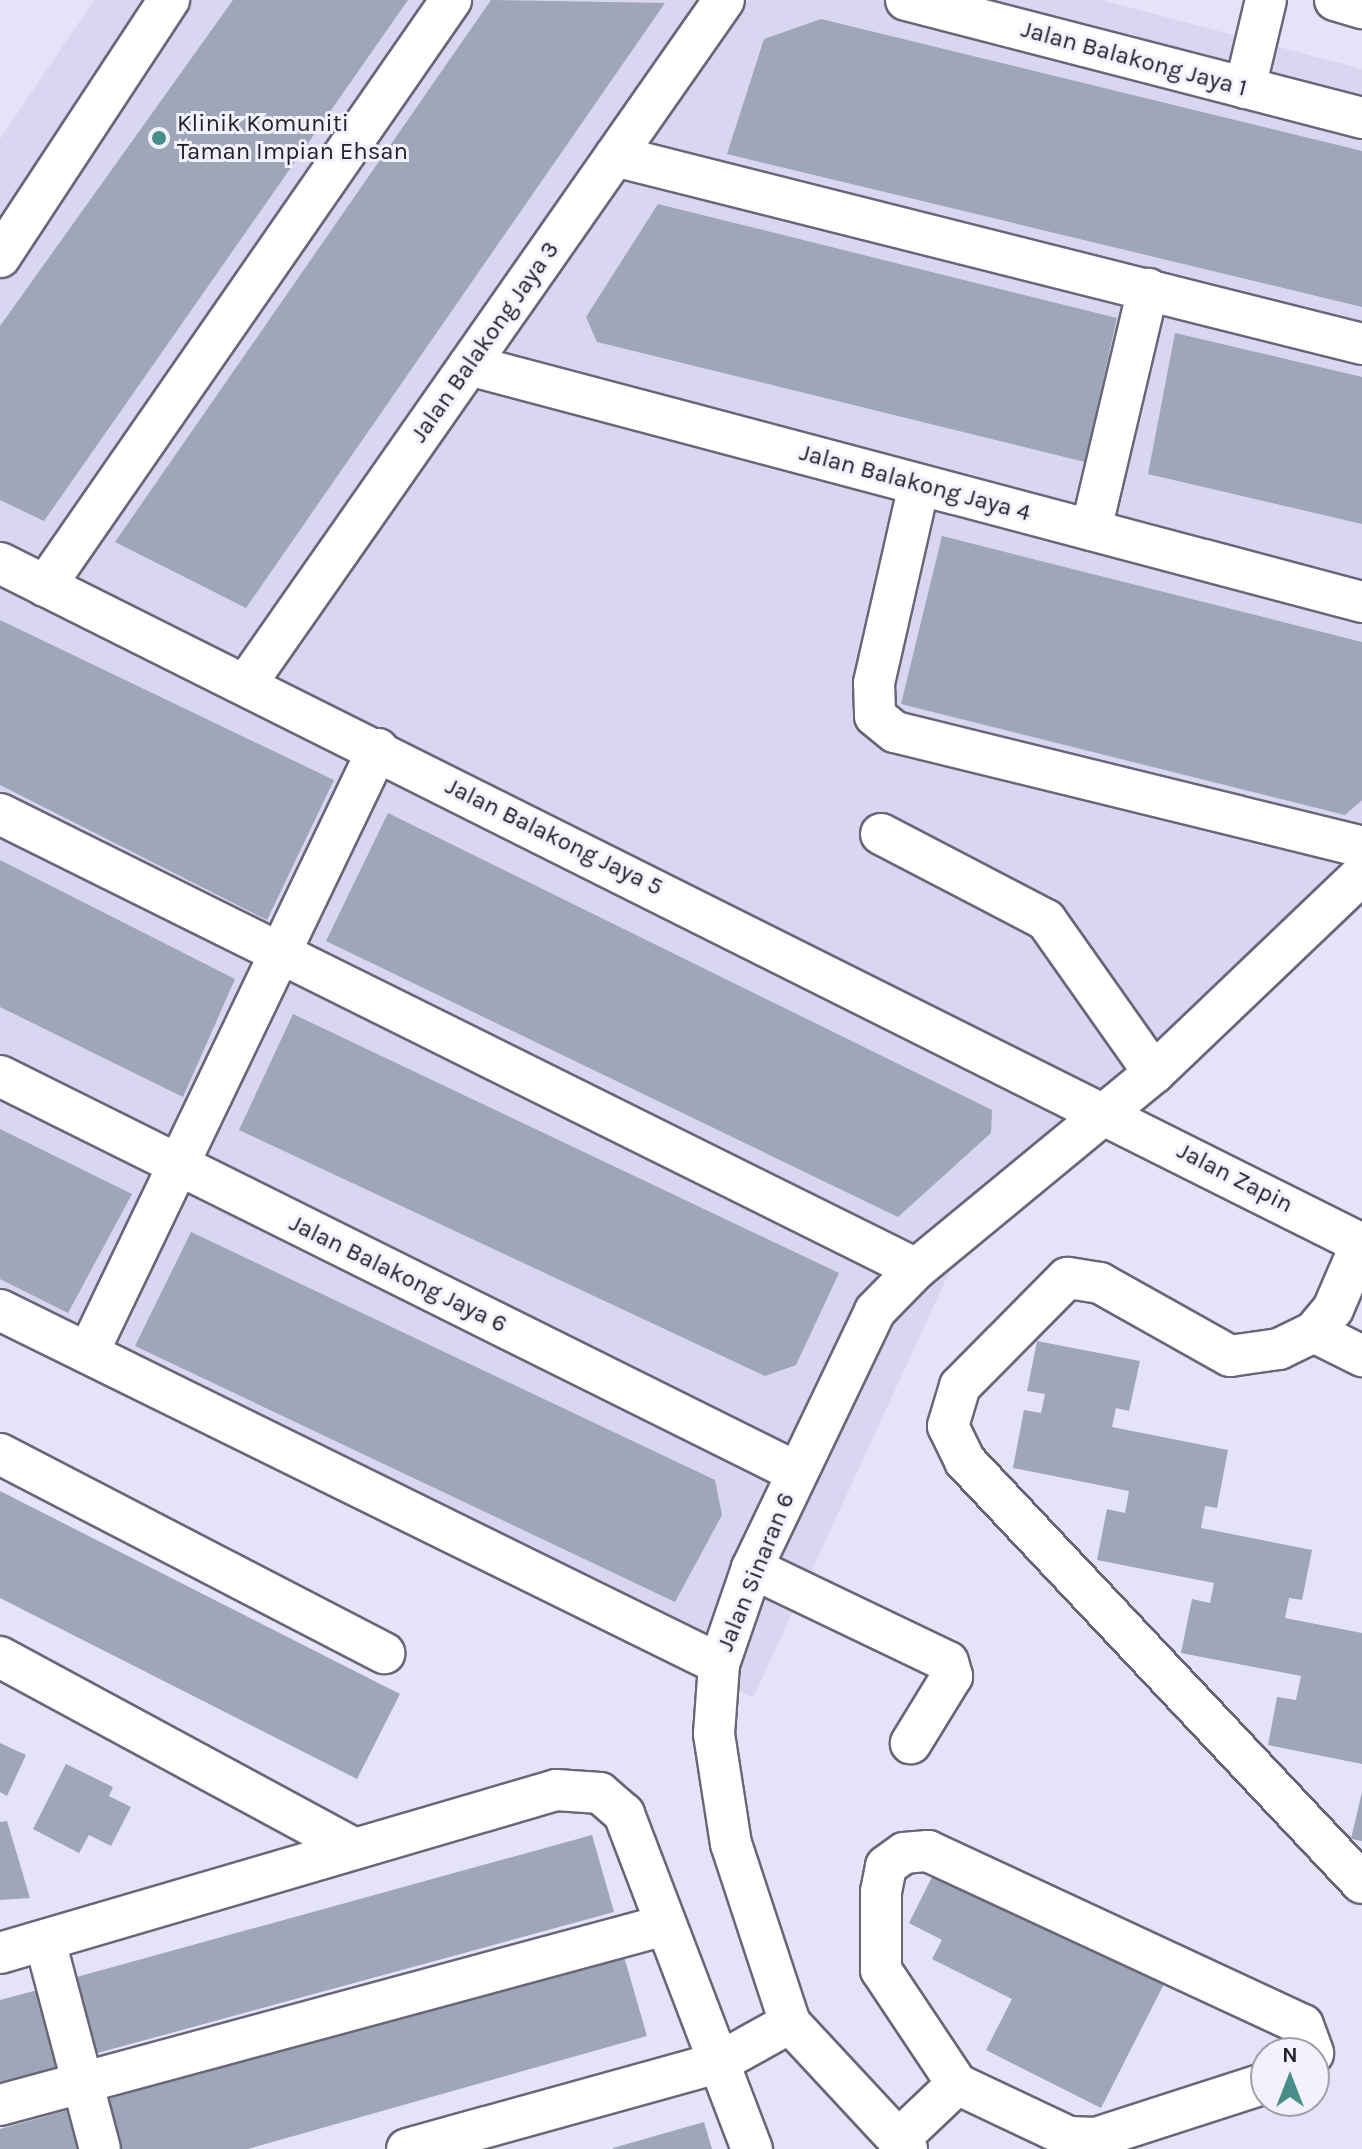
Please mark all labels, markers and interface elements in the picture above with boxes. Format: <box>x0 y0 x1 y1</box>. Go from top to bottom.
street label: Jalan Balakong Jaya 1 <box>1018 15 1250 103</box>
place label: Klinik Komuniti Taman Impian Ehsan <box>177 110 408 166</box>
marker: Klinik Komuniti Taman Impian Ehsan <box>148 127 170 149</box>
street label: Jalan Balakong Jaya 3 <box>405 236 565 448</box>
street label: Jalan Balakong Jaya 4 <box>796 438 1034 528</box>
street label: Jalan Balakong Jaya 5 <box>441 772 667 902</box>
street label: Jalan Zapin <box>1172 1137 1298 1219</box>
street label: Jalan Balakong Jaya 6 <box>285 1209 511 1339</box>
street label: Jalan Sinaran 6 <box>711 1489 801 1655</box>
north arrow <box>1250 2037 1330 2117</box>
text: N <box>1282 2042 1298 2068</box>

